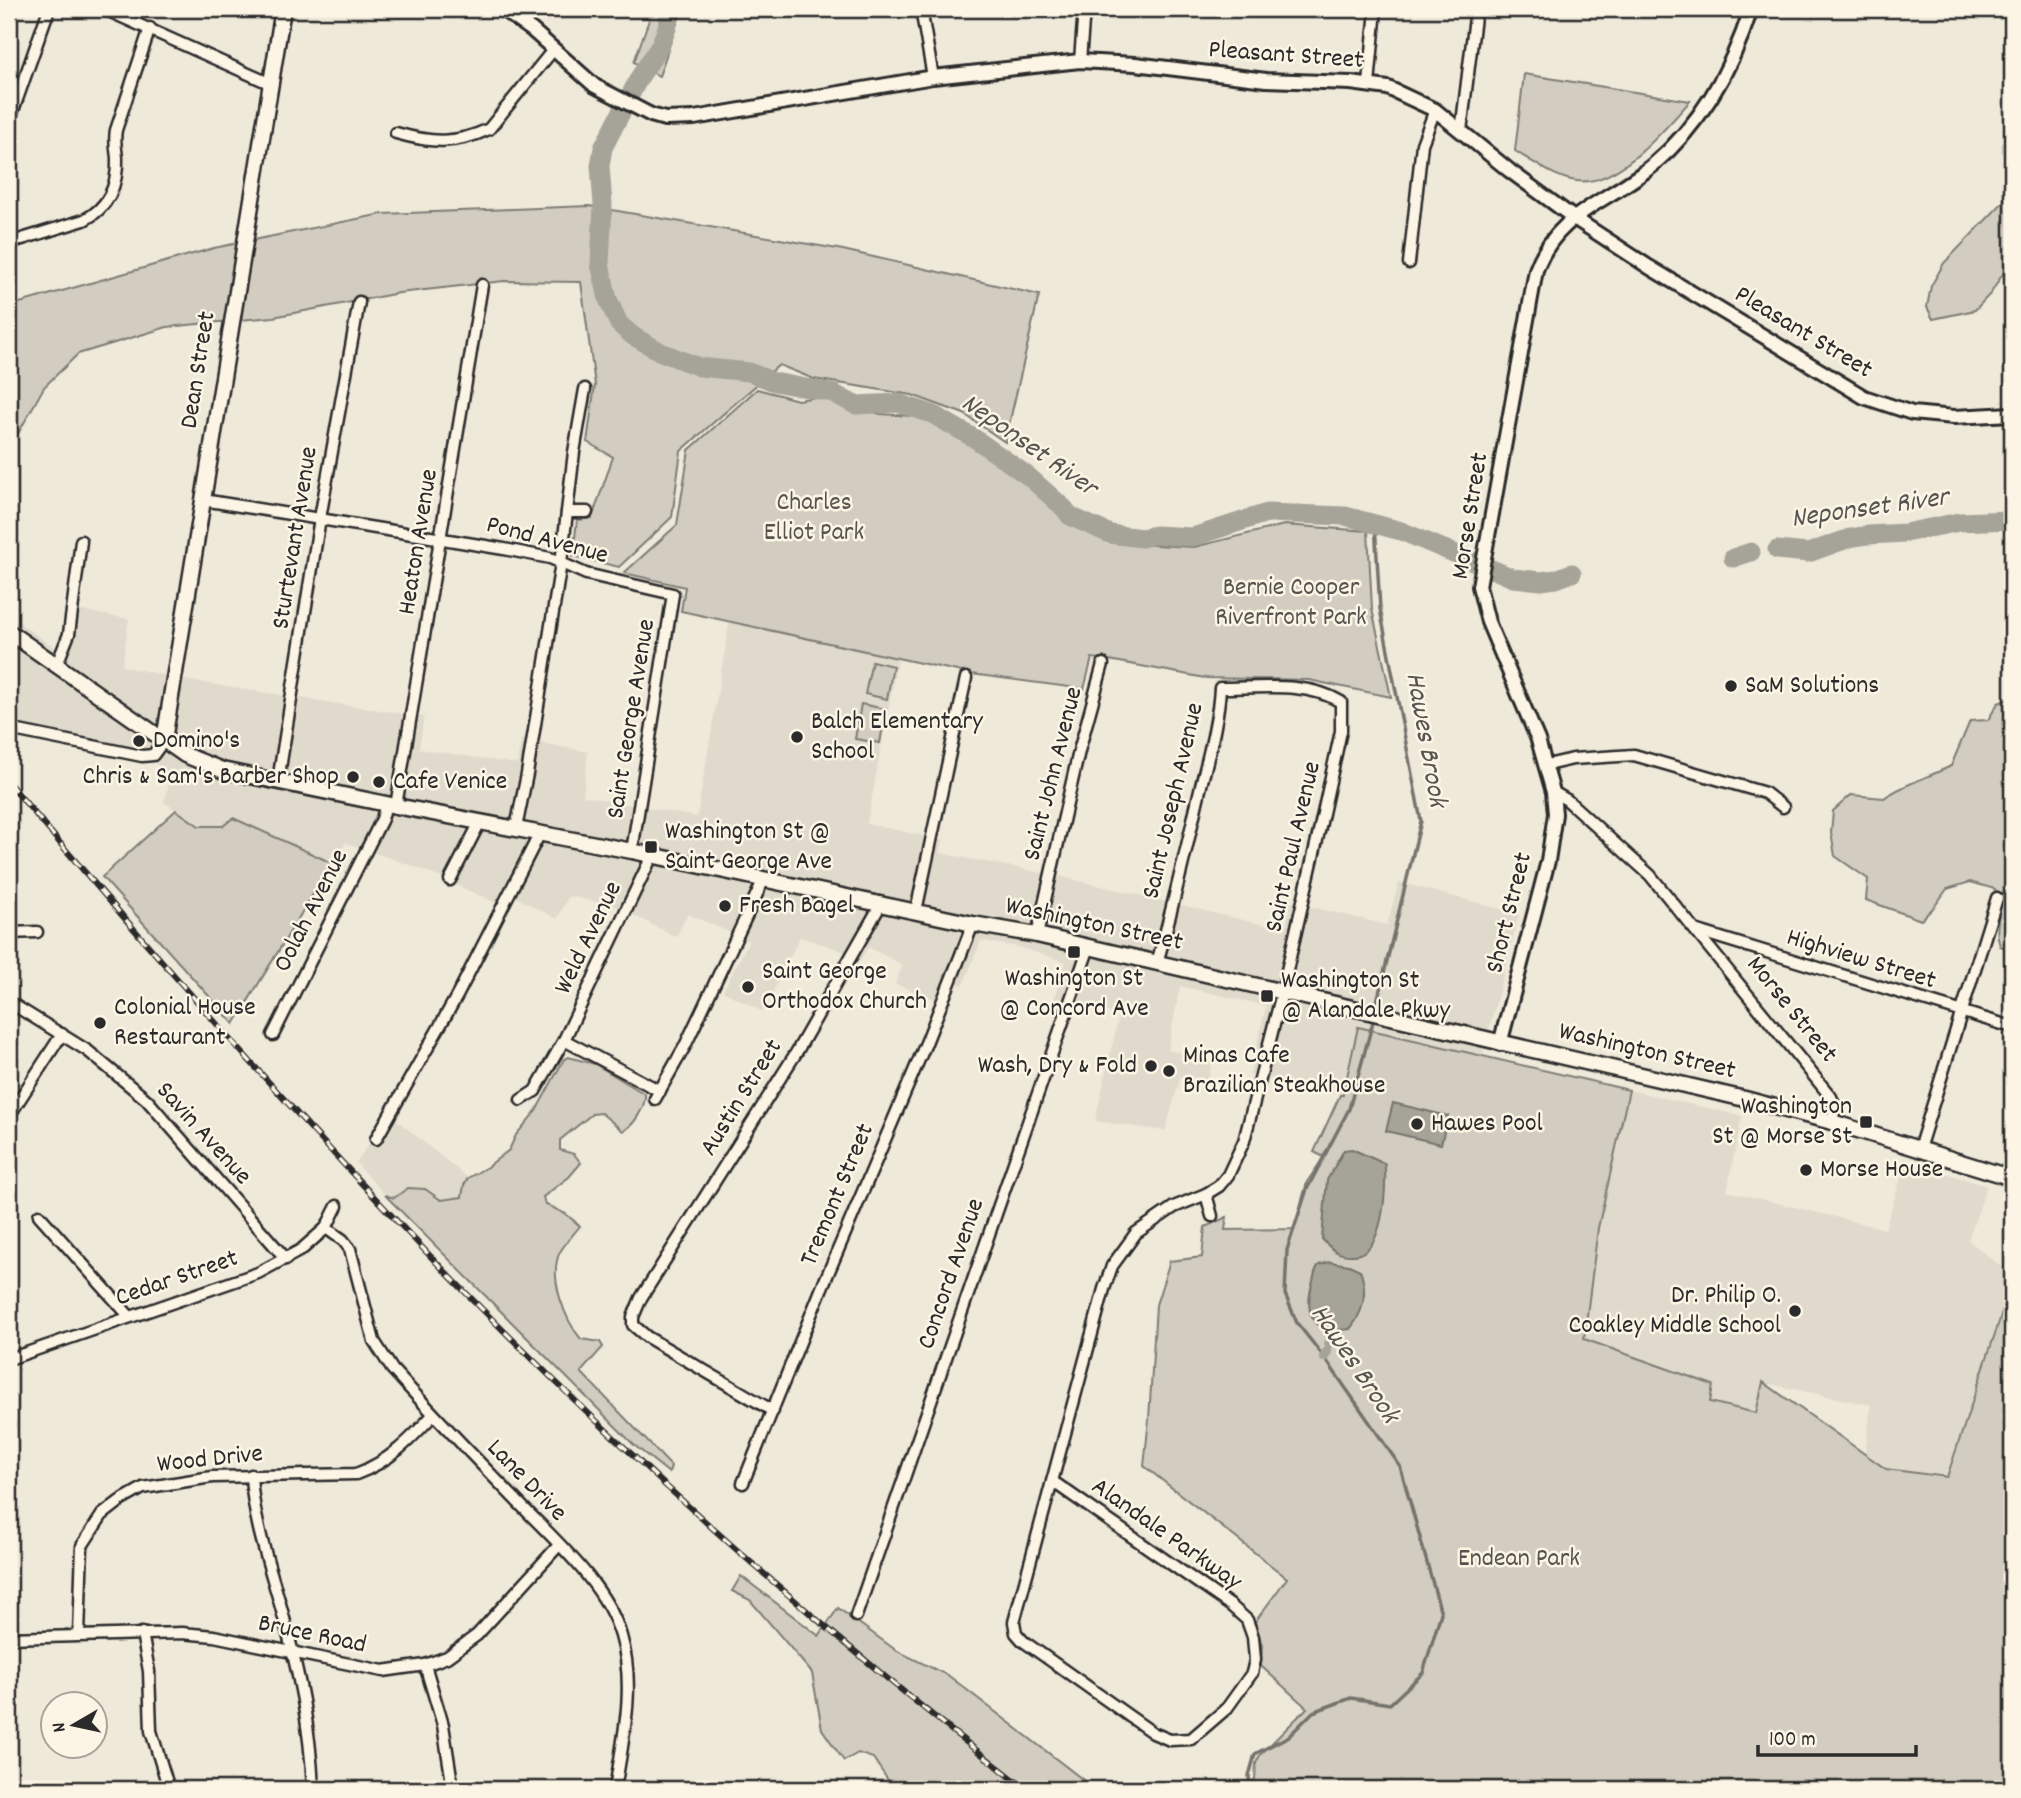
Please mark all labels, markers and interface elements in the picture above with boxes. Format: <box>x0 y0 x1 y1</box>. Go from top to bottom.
street label: Pleasant Street <box>1207 32 1365 80</box>
street label: Pleasant Street <box>1727 277 1880 389</box>
street label: Dean Street <box>171 308 227 431</box>
water label: Neponset River <box>952 385 1107 511</box>
street label: Sturtevant Avenue <box>263 444 329 632</box>
street label: Morse Street <box>1443 450 1499 582</box>
street label: Heaton Avenue <box>389 466 449 618</box>
water label: Neponset River <box>1789 479 1955 541</box>
park label: Charles Elliot Park <box>764 485 864 552</box>
street label: Pond Avenue <box>482 507 612 575</box>
park label: Bernie Cooper Riverfront Park <box>1215 570 1367 637</box>
street label: Saint George Avenue <box>598 617 666 821</box>
place label: SaM Solutions <box>1745 668 1879 705</box>
water label: Hawes Brook <box>1392 670 1456 813</box>
marker: SaM Solutions <box>1723 678 1739 694</box>
street label: Saint John Avenue <box>1015 683 1093 865</box>
street label: Saint Joseph Avenue <box>1133 699 1215 903</box>
place label: Balch Elementary School <box>811 704 983 771</box>
place label: Domino's <box>153 723 240 760</box>
marker: Balch Elementary School <box>789 729 805 745</box>
marker: Domino's <box>131 733 147 749</box>
street label: Saint Paul Avenue <box>1256 758 1332 936</box>
place label: Chris & Sam's Barber Shop <box>83 759 339 796</box>
place label: Cafe Venice <box>393 764 507 801</box>
marker: Chris & Sam's Barber Shop <box>345 769 361 785</box>
marker: Cafe Venice <box>371 774 387 790</box>
place label: Washington St @ Saint George Ave <box>665 814 832 881</box>
marker: Washington St @ Saint George Ave <box>643 839 659 855</box>
street label: Oolah Avenue <box>265 843 359 979</box>
street label: Short Street <box>1477 848 1543 977</box>
street label: Weld Avenue <box>546 875 632 1001</box>
place label: Fresh Bagel <box>739 888 854 925</box>
street label: Washington Street <box>1002 888 1186 962</box>
marker: Fresh Bagel <box>717 898 733 914</box>
street label: Highview Street <box>1782 920 1941 1000</box>
marker: Washington St @ Concord Ave <box>1066 944 1082 960</box>
street label: Morse Street <box>1736 949 1846 1072</box>
place label: Saint George Orthodox Church <box>762 954 927 1021</box>
place label: Washington St @ Concord Ave <box>999 961 1149 1028</box>
place label: Washington St @ Alandale Pkwy <box>1281 963 1451 1030</box>
marker: Saint George Orthodox Church <box>740 979 756 995</box>
marker: Washington St @ Alandale Pkwy <box>1259 988 1275 1004</box>
place label: Colonial House Restaurant <box>114 990 256 1057</box>
street label: Washington Street <box>1555 1014 1739 1090</box>
marker: Colonial House Restaurant <box>92 1015 108 1031</box>
street label: Austin Street <box>691 1032 793 1164</box>
place label: Minas Cafe Brazilian Steakhouse <box>1183 1038 1385 1105</box>
place label: Wash, Dry & Fold <box>978 1048 1137 1085</box>
marker: Wash, Dry & Fold <box>1143 1058 1159 1074</box>
marker: Minas Cafe Brazilian Steakhouse <box>1161 1063 1177 1079</box>
street label: Savin Avenue <box>146 1074 260 1194</box>
place label: Washington St @ Morse St <box>1712 1089 1852 1156</box>
place label: Hawes Pool <box>1431 1106 1543 1143</box>
marker: Washington St @ Morse St <box>1858 1114 1874 1130</box>
marker: Hawes Pool <box>1409 1116 1425 1132</box>
street label: Tremont Street <box>791 1118 885 1272</box>
place label: Morse House <box>1820 1152 1943 1189</box>
marker: Morse House <box>1798 1162 1814 1178</box>
street label: Concord Avenue <box>909 1194 995 1354</box>
street label: Cedar Street <box>111 1241 244 1317</box>
place label: Dr. Philip O. Coakley Middle School <box>1569 1278 1781 1345</box>
water label: Hawes Brook <box>1298 1297 1409 1435</box>
marker: Dr. Philip O. Coakley Middle School <box>1787 1303 1803 1319</box>
street label: Lane Drive <box>477 1431 575 1531</box>
street label: Wood Drive <box>155 1436 265 1484</box>
street label: Alandale Parkway <box>1083 1469 1249 1601</box>
park label: Endean Park <box>1458 1541 1580 1578</box>
street label: Bruce Road <box>255 1606 369 1664</box>
north arrow <box>38 1689 108 1759</box>
scale bar <box>1758 1714 1916 1758</box>
text: N <box>47 1720 75 1734</box>
text: 100 m <box>1769 1726 1816 1756</box>

